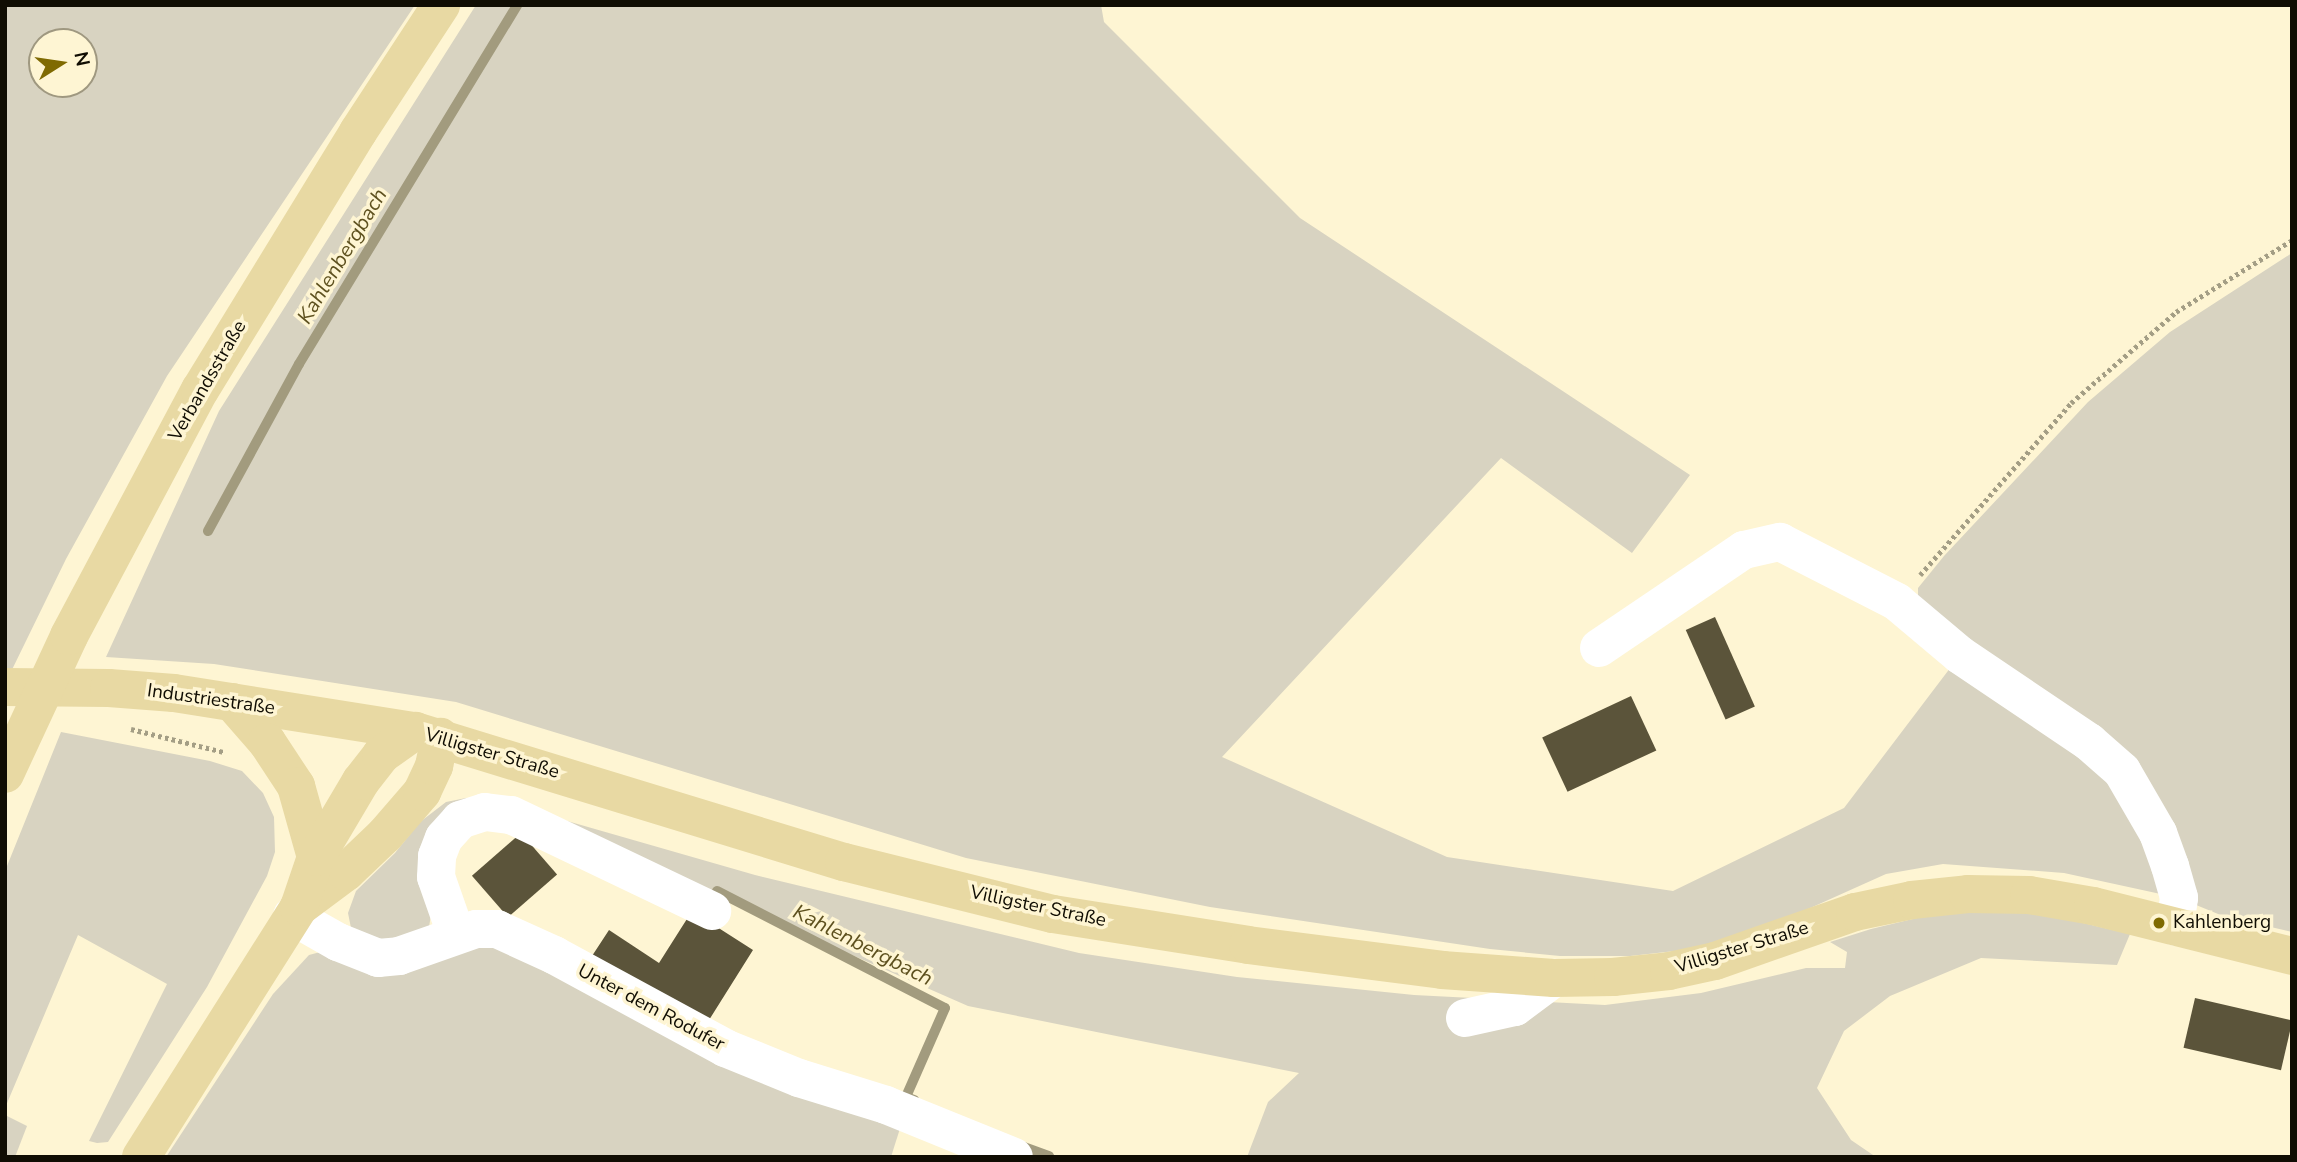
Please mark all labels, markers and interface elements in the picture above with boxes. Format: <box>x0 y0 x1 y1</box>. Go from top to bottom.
north arrow <box>28 28 98 98</box>
text: N <box>67 49 96 69</box>
water label: Kahlenbergbach <box>292 184 392 328</box>
street label: Verbandsstraße <box>164 317 252 445</box>
street label: Industriestraße <box>146 680 276 720</box>
street label: Villigster Straße <box>422 724 562 784</box>
street label: Villigster Straße <box>968 881 1108 933</box>
water label: Kahlenbergbach <box>789 899 937 991</box>
place label: Kahlenberg <box>2173 912 2271 934</box>
marker: Kahlenberg <box>2151 915 2167 931</box>
street label: Villigster Straße <box>1672 917 1812 979</box>
street label: Unter dem Rodufer <box>574 960 728 1056</box>

